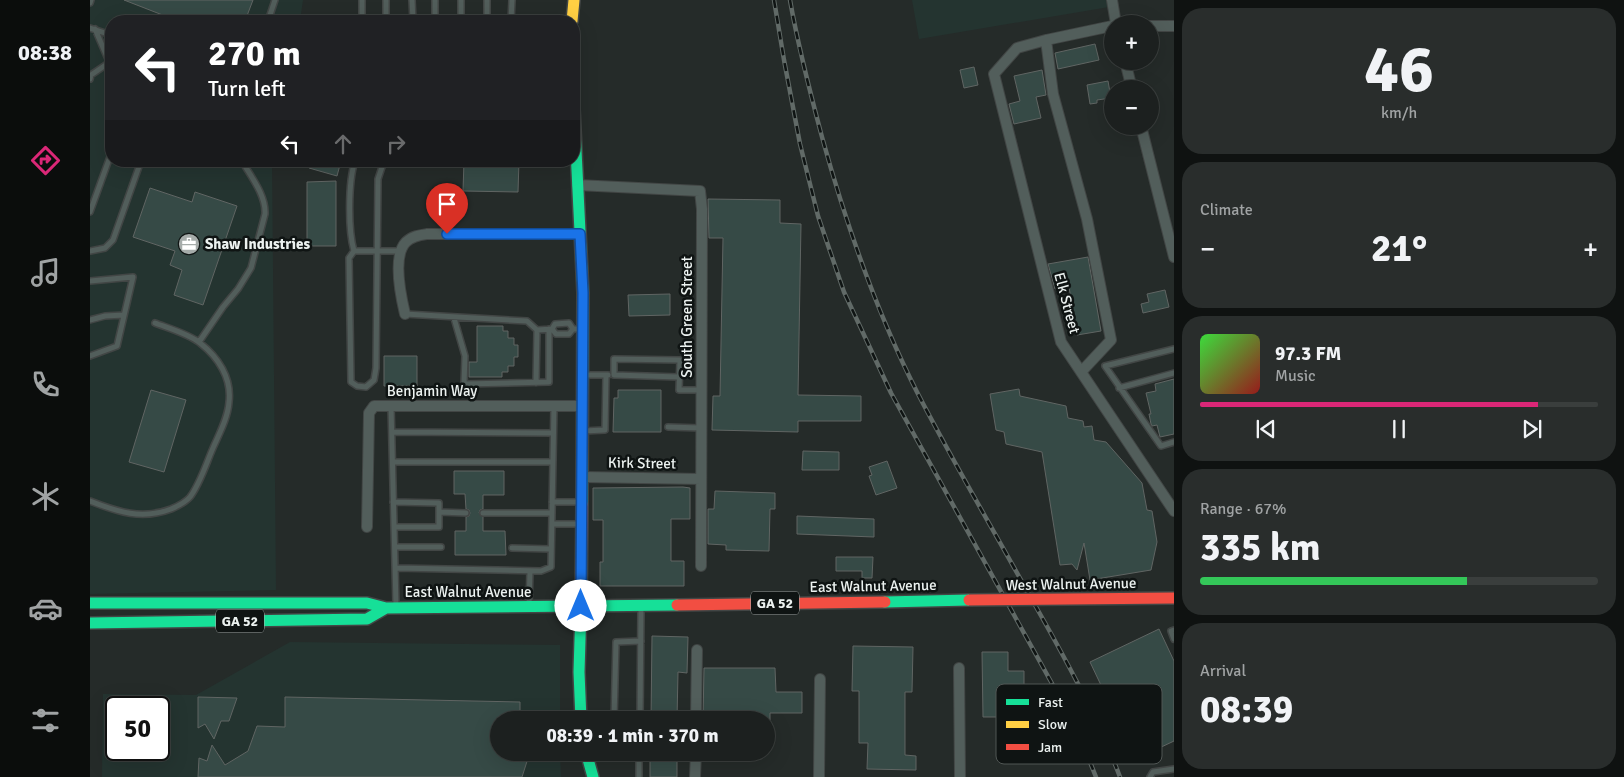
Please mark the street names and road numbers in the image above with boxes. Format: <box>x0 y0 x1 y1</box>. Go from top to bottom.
street label: South Green Street <box>678 256 696 378</box>
street label: Elk Street <box>1050 270 1084 336</box>
street label: Benjamin Way <box>387 382 477 400</box>
street label: Kirk Street <box>608 453 676 473</box>
street label: West Walnut Avenue <box>1005 574 1137 594</box>
street label: East Walnut Avenue <box>809 576 937 596</box>
street label: East Walnut Avenue <box>404 583 532 601</box>
road number: GA 52 <box>751 592 799 614</box>
road number: GA 52 <box>216 610 264 632</box>

